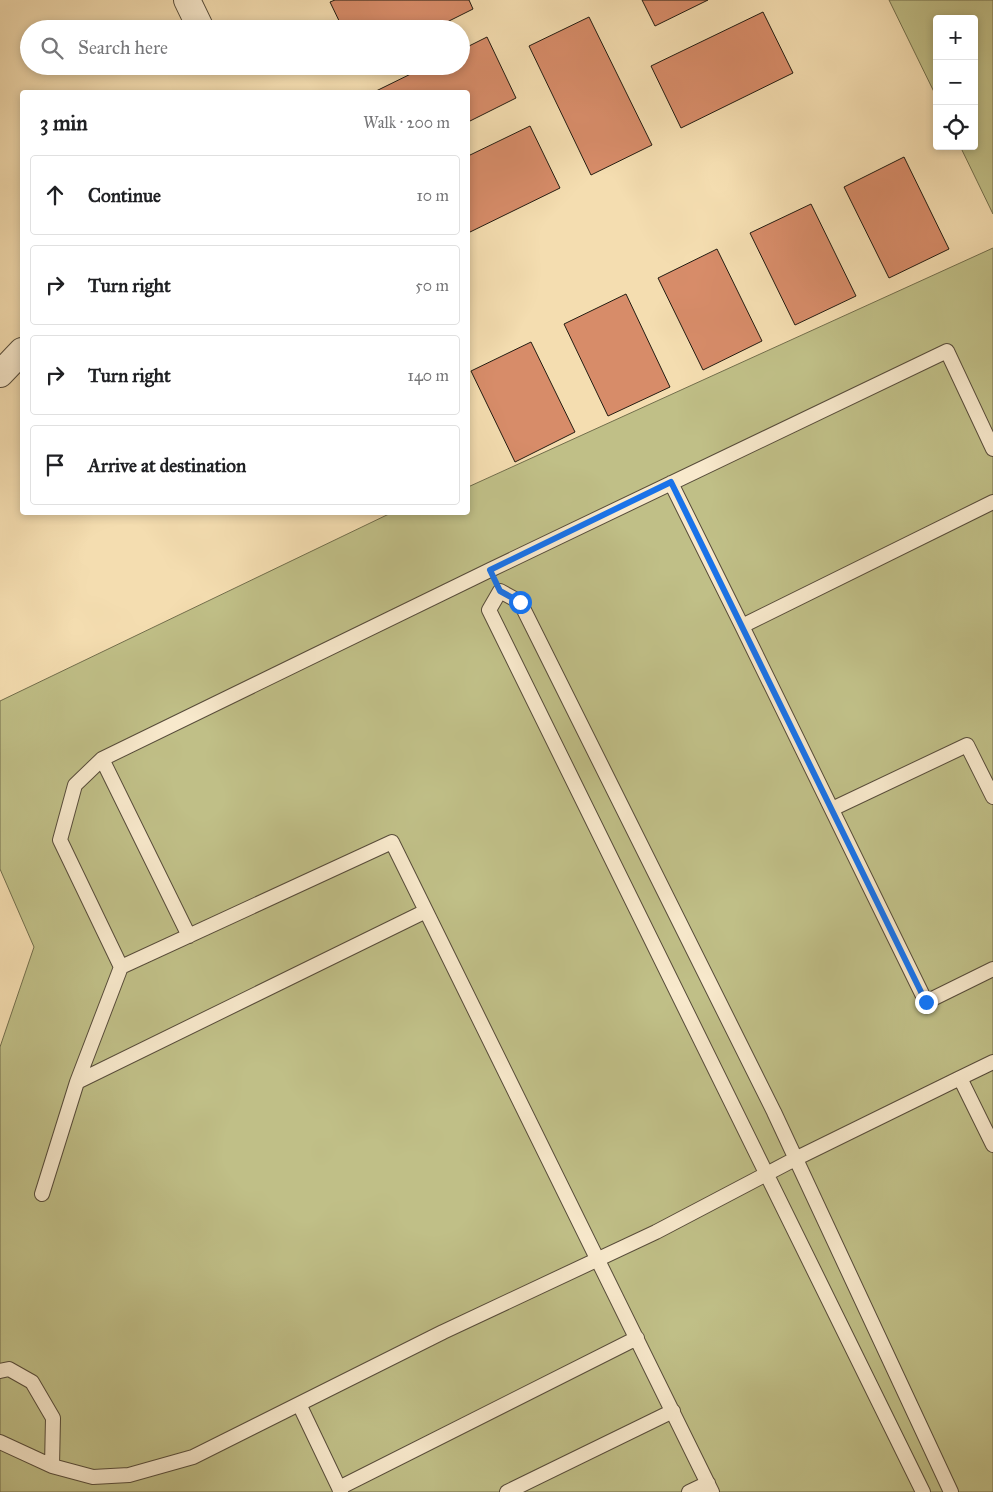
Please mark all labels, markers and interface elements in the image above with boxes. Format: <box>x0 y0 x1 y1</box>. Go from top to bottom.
map controls <box>933 15 978 150</box>
button: + <box>933 15 978 60</box>
search box <box>20 20 470 75</box>
icon: search <box>38 34 66 62</box>
text: Search here <box>78 36 168 59</box>
button: − <box>933 60 978 105</box>
button: locate <box>933 105 978 150</box>
text: 3 min <box>40 110 88 136</box>
text: Walk · 200 m <box>363 113 450 132</box>
icon: ahead <box>41 181 69 209</box>
text: Continue <box>88 184 161 207</box>
text: 10 m <box>417 186 449 205</box>
icon: right <box>41 271 69 299</box>
text: Turn right <box>88 274 171 297</box>
text: 50 m <box>415 276 449 295</box>
icon: right <box>41 361 69 389</box>
text: Turn right <box>88 364 171 387</box>
text: 140 m <box>408 366 449 385</box>
icon: arrive <box>41 451 69 479</box>
text: Arrive at destination <box>88 454 246 477</box>
route start <box>509 591 532 614</box>
route end <box>915 991 938 1014</box>

